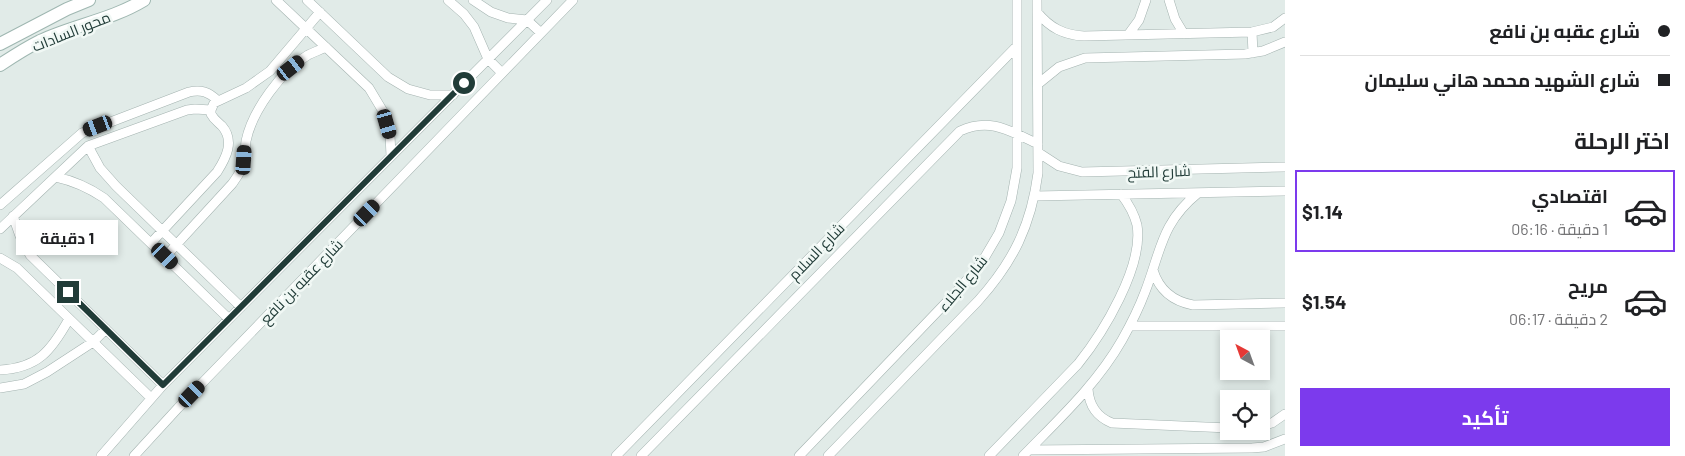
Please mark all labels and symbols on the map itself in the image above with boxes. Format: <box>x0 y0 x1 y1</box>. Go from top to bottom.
street label: محور السادات <box>29 7 113 56</box>
car <box>274 53 307 83</box>
route start <box>453 72 475 94</box>
car <box>375 108 398 140</box>
car <box>81 114 114 138</box>
car <box>235 145 252 175</box>
street label: شارع الفتح <box>1127 161 1191 184</box>
car <box>351 197 382 229</box>
street label: شارع السلام <box>784 219 850 285</box>
callout: 1 دقيقة <box>17 220 119 254</box>
street label: شارع عقبه بن نافع <box>256 235 348 329</box>
car <box>148 240 181 272</box>
street label: شارع الجلاء <box>933 251 993 317</box>
route end <box>57 281 79 303</box>
north arrow <box>1220 330 1270 380</box>
car <box>176 378 207 410</box>

